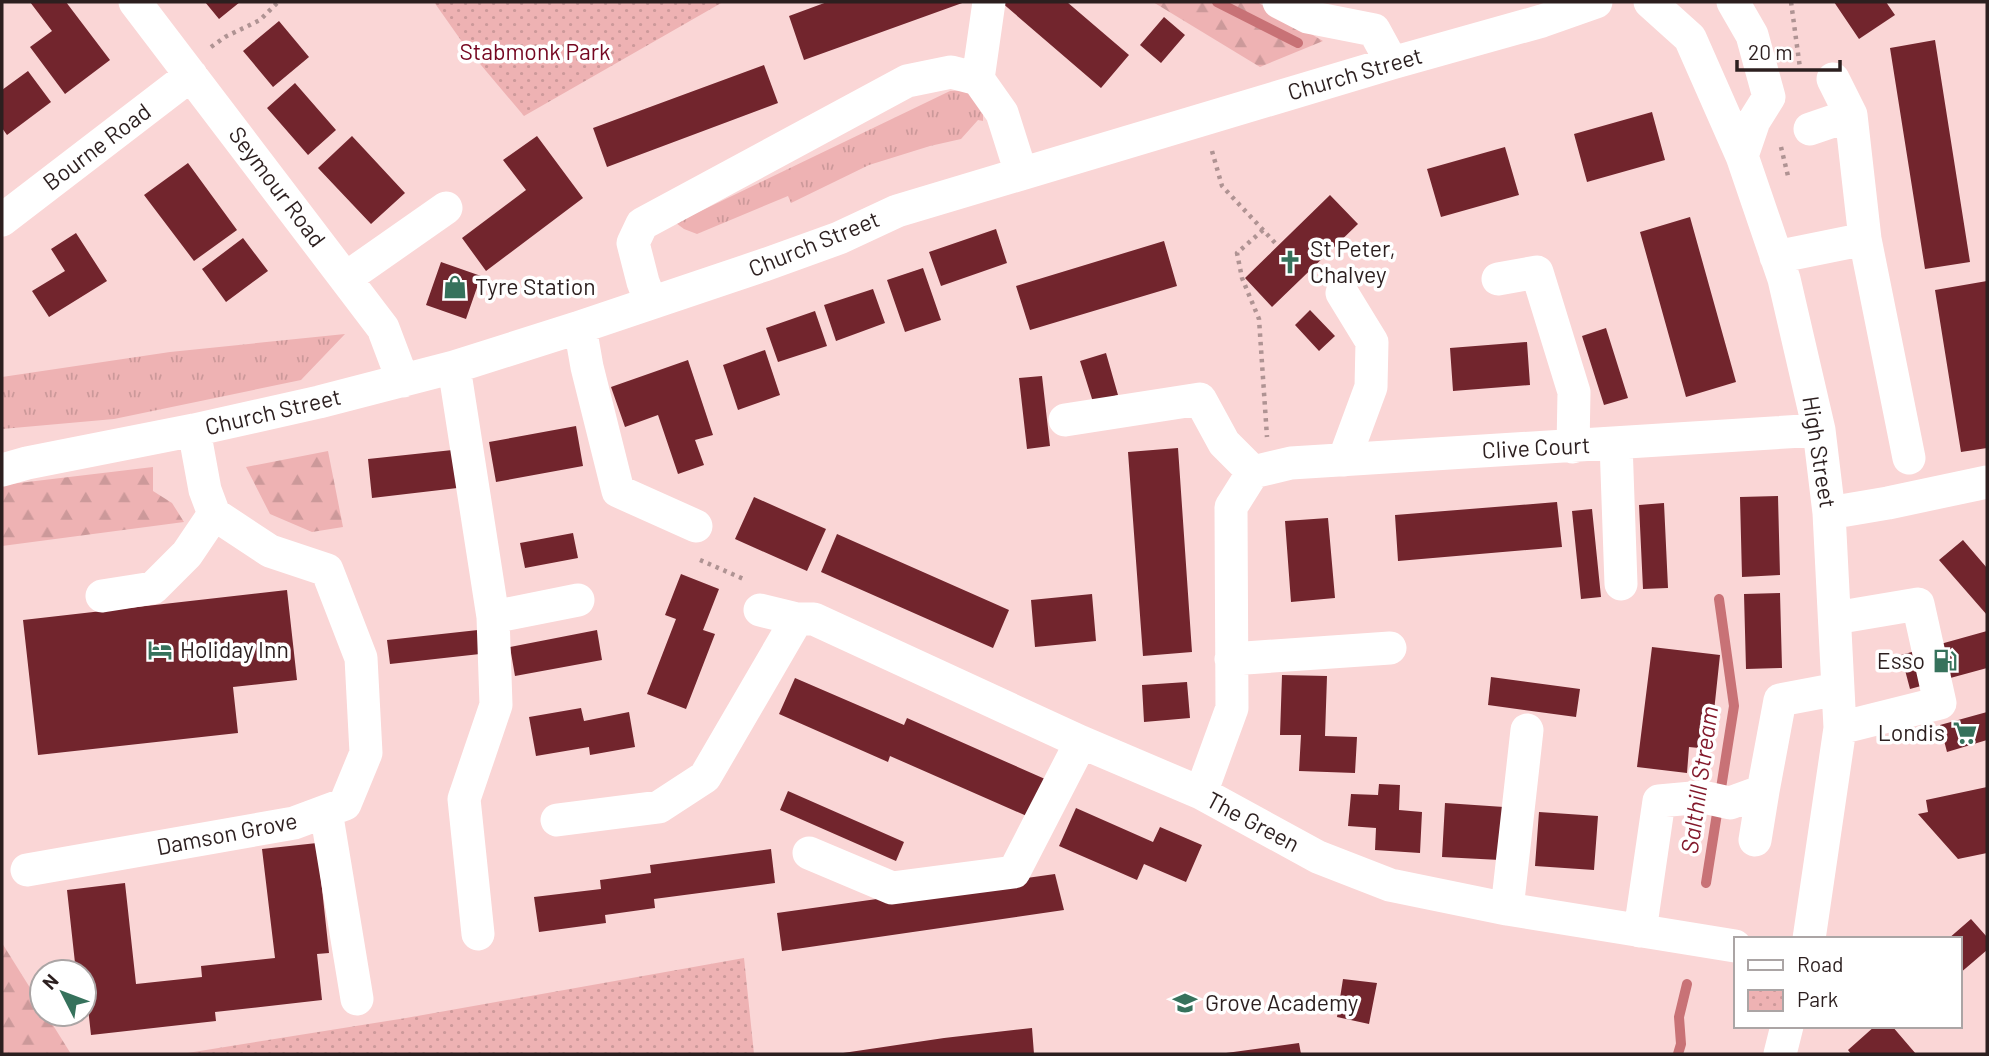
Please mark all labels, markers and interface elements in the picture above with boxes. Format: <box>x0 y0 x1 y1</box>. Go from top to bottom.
scale bar <box>1737 28 1840 72</box>
park label: Stabmonk Park <box>459 37 611 65</box>
text: 20 m <box>1748 39 1793 64</box>
street label: Church Street <box>1284 40 1425 106</box>
street label: Bourne Road <box>37 97 156 196</box>
street label: Seymour Road <box>223 121 332 252</box>
street label: Church Street <box>744 204 883 282</box>
place label: St Peter, Chalvey <box>1310 234 1396 288</box>
church icon: St Peter, Chalvey <box>1276 248 1304 276</box>
place label: Tyre Station <box>475 272 596 300</box>
shop icon: Tyre Station <box>441 273 469 301</box>
street label: Church Street <box>202 382 343 440</box>
street label: High Street <box>1797 394 1843 510</box>
street label: Clive Court <box>1481 430 1591 464</box>
place label: Holiday Inn <box>180 635 289 663</box>
hotel icon: Holiday Inn <box>146 636 174 664</box>
place label: Esso <box>1877 646 1925 674</box>
fuel station icon: Esso <box>1931 647 1959 675</box>
water label: Salthill Stream <box>1674 704 1723 855</box>
place label: Londis <box>1878 718 1945 746</box>
supermarket icon: Londis <box>1951 719 1979 747</box>
street label: The Green <box>1202 785 1305 857</box>
street label: Damson Grove <box>154 806 300 860</box>
legend <box>1734 937 1961 1028</box>
text: Road <box>1797 951 1843 976</box>
north arrow <box>28 958 98 1028</box>
text: N <box>37 969 63 994</box>
text: Park <box>1797 986 1838 1011</box>
place label: Grove Academy <box>1205 988 1359 1016</box>
school or university icon: Grove Academy <box>1171 989 1199 1017</box>

